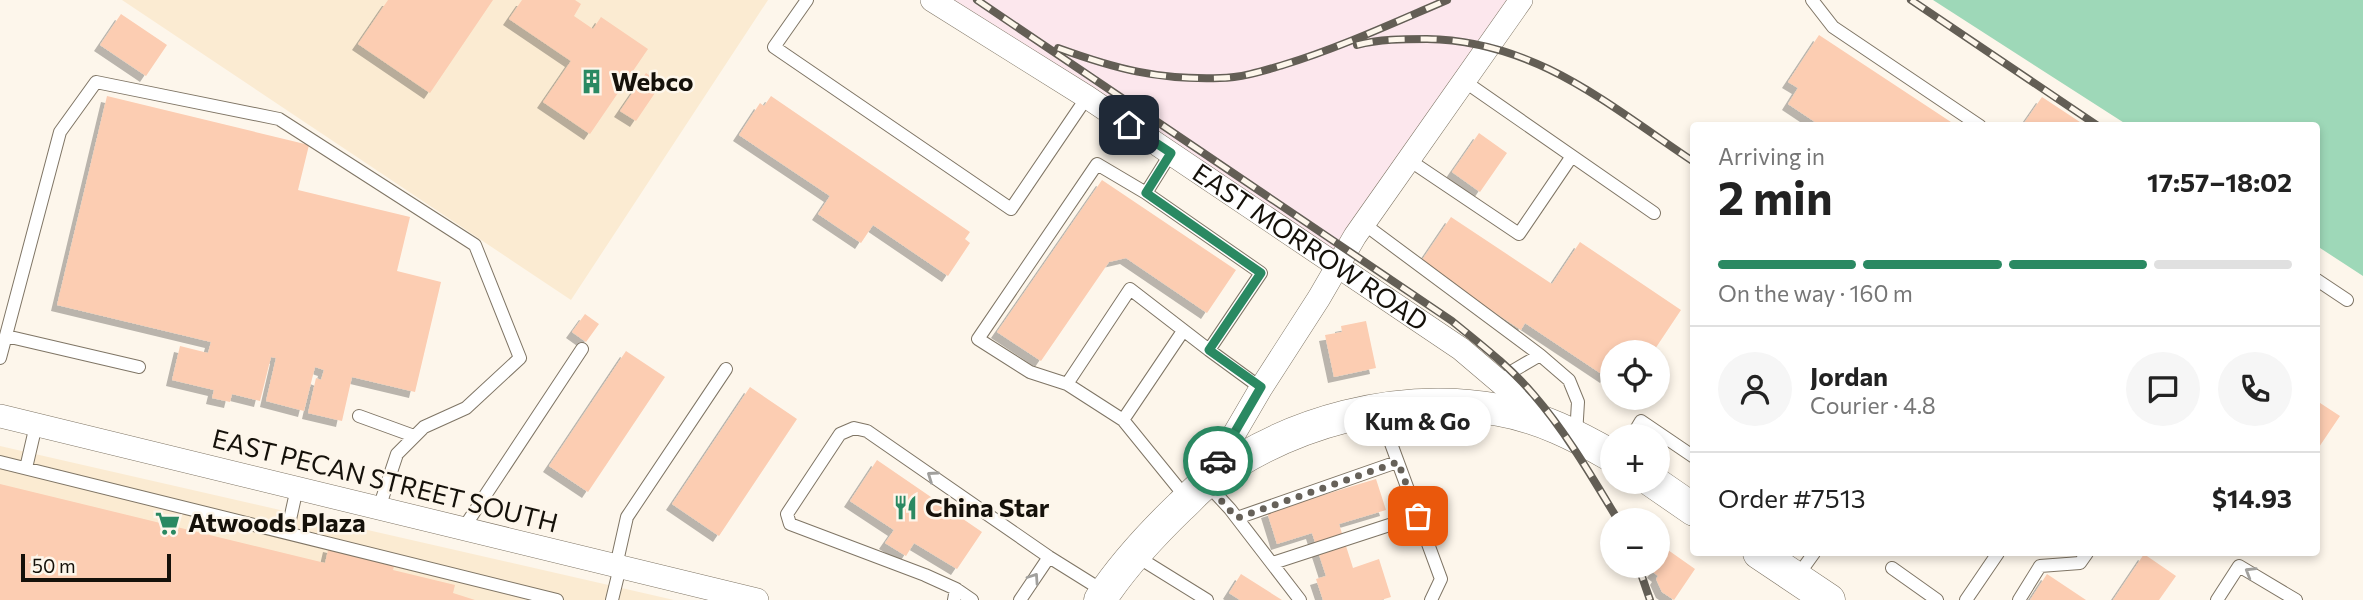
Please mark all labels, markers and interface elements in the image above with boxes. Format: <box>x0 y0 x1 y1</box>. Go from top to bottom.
place label: Webco <box>611 65 694 96</box>
building icon: Webco <box>577 68 605 96</box>
pin <box>1099 95 1159 155</box>
icon: home <box>1110 106 1148 144</box>
text: Arriving in <box>1718 142 1825 170</box>
street label: EAST MORROW ROAD <box>1188 156 1435 336</box>
text: 17:57–18:02 <box>2147 166 2292 197</box>
text: 2 min <box>1718 168 1833 224</box>
text: On the way · 160 m <box>1718 279 1913 307</box>
map controls <box>1600 340 1670 578</box>
button: locate <box>1600 340 1670 410</box>
button: person <box>1718 352 1792 426</box>
button: chat <box>2126 352 2200 426</box>
button: phone <box>2218 352 2292 426</box>
text: Jordan <box>1810 360 1888 391</box>
text: Courier · 4.8 <box>1810 391 1936 419</box>
callout: Kum & Go <box>1344 397 1492 446</box>
text: Kum & Go <box>1365 407 1470 435</box>
street label: EAST PECAN STREET SOUTH <box>209 422 561 538</box>
button: + <box>1600 424 1670 494</box>
courier <box>1183 426 1253 496</box>
icon: car <box>1199 442 1237 480</box>
one-way arrow <box>927 472 940 484</box>
text: Order #7513 <box>1718 482 1866 513</box>
text: $14.93 <box>2212 482 2292 513</box>
pin <box>1388 486 1448 546</box>
place label: China Star <box>925 491 1050 522</box>
restaurant icon: China Star <box>891 494 919 522</box>
icon: bag <box>1399 497 1437 535</box>
place label: Atwoods Plaza <box>188 506 366 537</box>
button: − <box>1600 508 1670 578</box>
supermarket icon: Atwoods Plaza <box>154 509 182 537</box>
scale bar <box>21 551 172 583</box>
text: 50 m <box>32 554 76 577</box>
one-way arrow <box>2244 568 2257 581</box>
one-way arrow <box>1026 573 1039 586</box>

